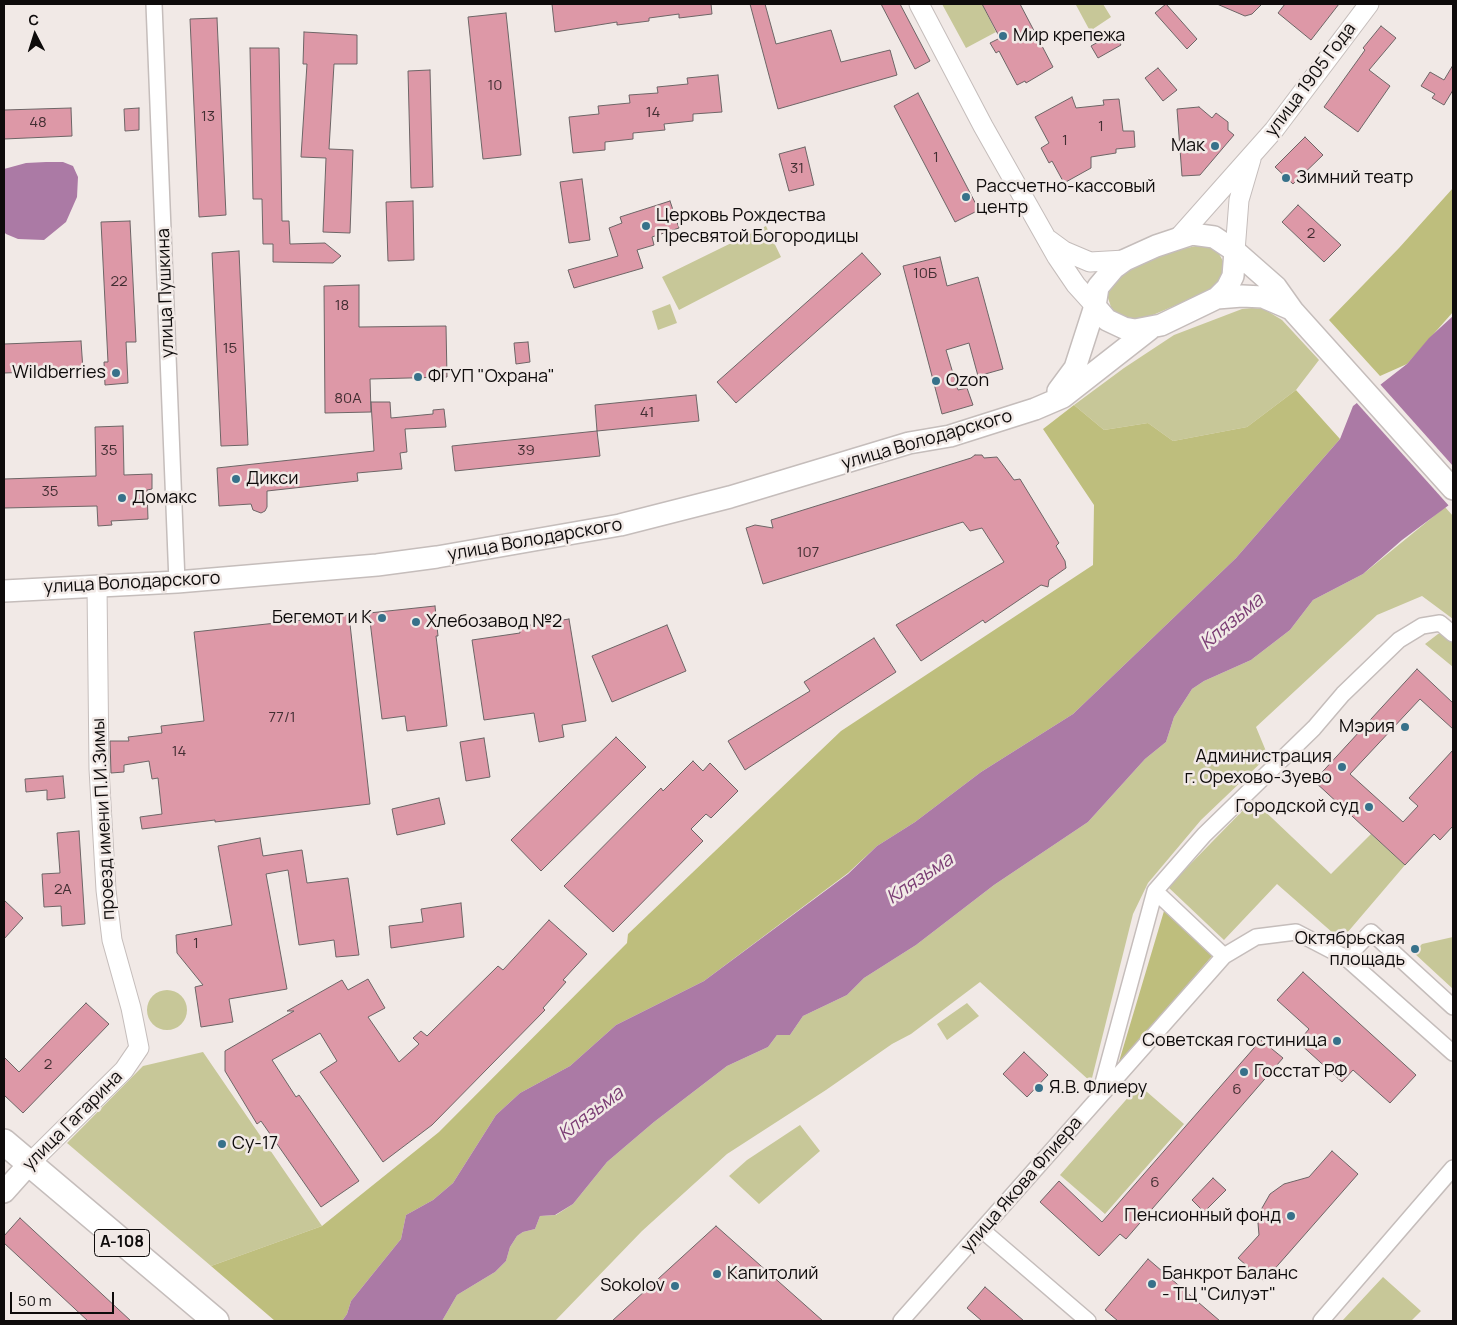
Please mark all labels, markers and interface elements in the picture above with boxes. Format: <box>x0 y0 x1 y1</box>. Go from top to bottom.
north arrow <box>10 10 60 60</box>
text: С <box>28 10 40 29</box>
street label: улица 1905 Года <box>1261 19 1361 141</box>
place label: Мир крепежа <box>1013 25 1125 47</box>
marker: Мир крепежа <box>997 30 1009 42</box>
house number: 10 <box>488 77 502 95</box>
house number: 14 <box>646 104 660 122</box>
house number: 13 <box>201 108 215 126</box>
house number: 48 <box>29 114 47 132</box>
house number: 1 <box>1098 118 1104 136</box>
house number: 1 <box>1062 132 1068 150</box>
place label: Мак <box>1171 135 1205 157</box>
marker: Мак <box>1209 140 1221 152</box>
house number: 1 <box>933 149 939 167</box>
house number: 31 <box>790 160 804 178</box>
place label: Зимний театр <box>1296 167 1413 189</box>
marker: Зимний театр <box>1280 172 1292 184</box>
place label: Рассчетно-кассовый центр <box>976 176 1156 218</box>
marker: Рассчетно-кассовый центр <box>960 191 972 203</box>
place label: Церковь Рождества Пресвятой Богородицы <box>656 205 858 248</box>
marker: Церковь Рождества Пресвятой Богородицы <box>640 220 652 232</box>
house number: 2 <box>1307 225 1315 243</box>
street label: улица Пушкина <box>153 228 179 358</box>
house number: 10Б <box>913 265 937 283</box>
house number: 22 <box>110 273 128 291</box>
house number: 18 <box>335 297 349 315</box>
house number: 15 <box>223 340 237 358</box>
place label: Wildberries <box>12 362 106 384</box>
place label: ФГУП "Охрана" <box>428 366 555 388</box>
marker: Wildberries <box>110 367 122 379</box>
place label: Ozon <box>946 370 989 392</box>
marker: ФГУП "Охрана" <box>412 371 424 383</box>
marker: Ozon <box>930 375 942 387</box>
house number: 80А <box>334 390 362 408</box>
house number: 41 <box>640 404 654 422</box>
street label: улица Володарского <box>839 405 1015 475</box>
house number: 35 <box>101 442 117 460</box>
house number: 39 <box>517 442 535 460</box>
place label: Дикси <box>246 468 298 490</box>
marker: Дикси <box>230 473 242 485</box>
house number: 35 <box>42 483 58 501</box>
place label: Домакс <box>132 487 197 509</box>
marker: Домакс <box>116 492 128 504</box>
street label: улица Володарского <box>446 514 624 566</box>
house number: 107 <box>797 544 819 562</box>
street label: улица Володарского <box>43 568 221 598</box>
water label: Клязьма <box>1196 589 1268 655</box>
place label: Бегемот и К <box>272 607 372 629</box>
place label: Хлебозавод №2 <box>426 611 562 633</box>
marker: Бегемот и К <box>376 612 388 624</box>
marker: Хлебозавод №2 <box>410 616 422 628</box>
house number: 77/1 <box>268 709 296 727</box>
place label: Мэрия <box>1339 716 1395 738</box>
street label: проезд имени П.И.Зимы <box>88 717 120 921</box>
marker: Мэрия <box>1399 721 1411 733</box>
house number: 14 <box>172 743 186 761</box>
place label: Администрация г. Орехово-Зуево <box>1184 746 1332 789</box>
marker: Администрация г. Орехово-Зуево <box>1336 761 1348 773</box>
place label: Городской суд <box>1235 796 1359 818</box>
marker: Городской суд <box>1363 801 1375 813</box>
water label: Клязьма <box>882 848 958 910</box>
house number: 2А <box>54 881 72 899</box>
place label: Октябрьская площадь <box>1295 928 1405 971</box>
house number: 1 <box>193 935 199 953</box>
marker: Октябрьская площадь <box>1409 943 1421 955</box>
place label: Советская гостиница <box>1142 1030 1327 1052</box>
marker: Советская гостиница <box>1331 1035 1343 1047</box>
house number: 2 <box>44 1056 52 1074</box>
place label: Госстат РФ <box>1254 1061 1347 1083</box>
marker: Госстат РФ <box>1238 1066 1250 1078</box>
street label: улица Гагарина <box>19 1067 127 1175</box>
place label: Я.В. Флиеру <box>1049 1077 1147 1099</box>
house number: 6 <box>1232 1081 1242 1099</box>
water label: Клязьма <box>554 1082 628 1146</box>
marker: Я.В. Флиеру <box>1033 1082 1045 1094</box>
street label: улица Якова Флиера <box>957 1113 1087 1257</box>
place label: Су-17 <box>232 1133 278 1155</box>
marker: Су-17 <box>216 1138 228 1150</box>
house number: 6 <box>1150 1174 1160 1192</box>
place label: Пенсионный фонд <box>1124 1205 1281 1227</box>
marker: Пенсионный фонд <box>1285 1210 1297 1222</box>
road number: А-108 <box>94 1230 150 1256</box>
place label: Капитолий <box>727 1263 819 1285</box>
place label: Банкрот Баланс - ТЦ "Силуэт" <box>1162 1263 1298 1306</box>
marker: Капитолий <box>711 1268 723 1280</box>
place label: Sokolov <box>600 1275 665 1297</box>
marker: Банкрот Баланс - ТЦ "Силуэт" <box>1146 1278 1158 1290</box>
marker: Sokolov <box>669 1280 681 1292</box>
scale bar <box>12 1282 116 1314</box>
text: 50 m <box>18 1290 52 1311</box>

